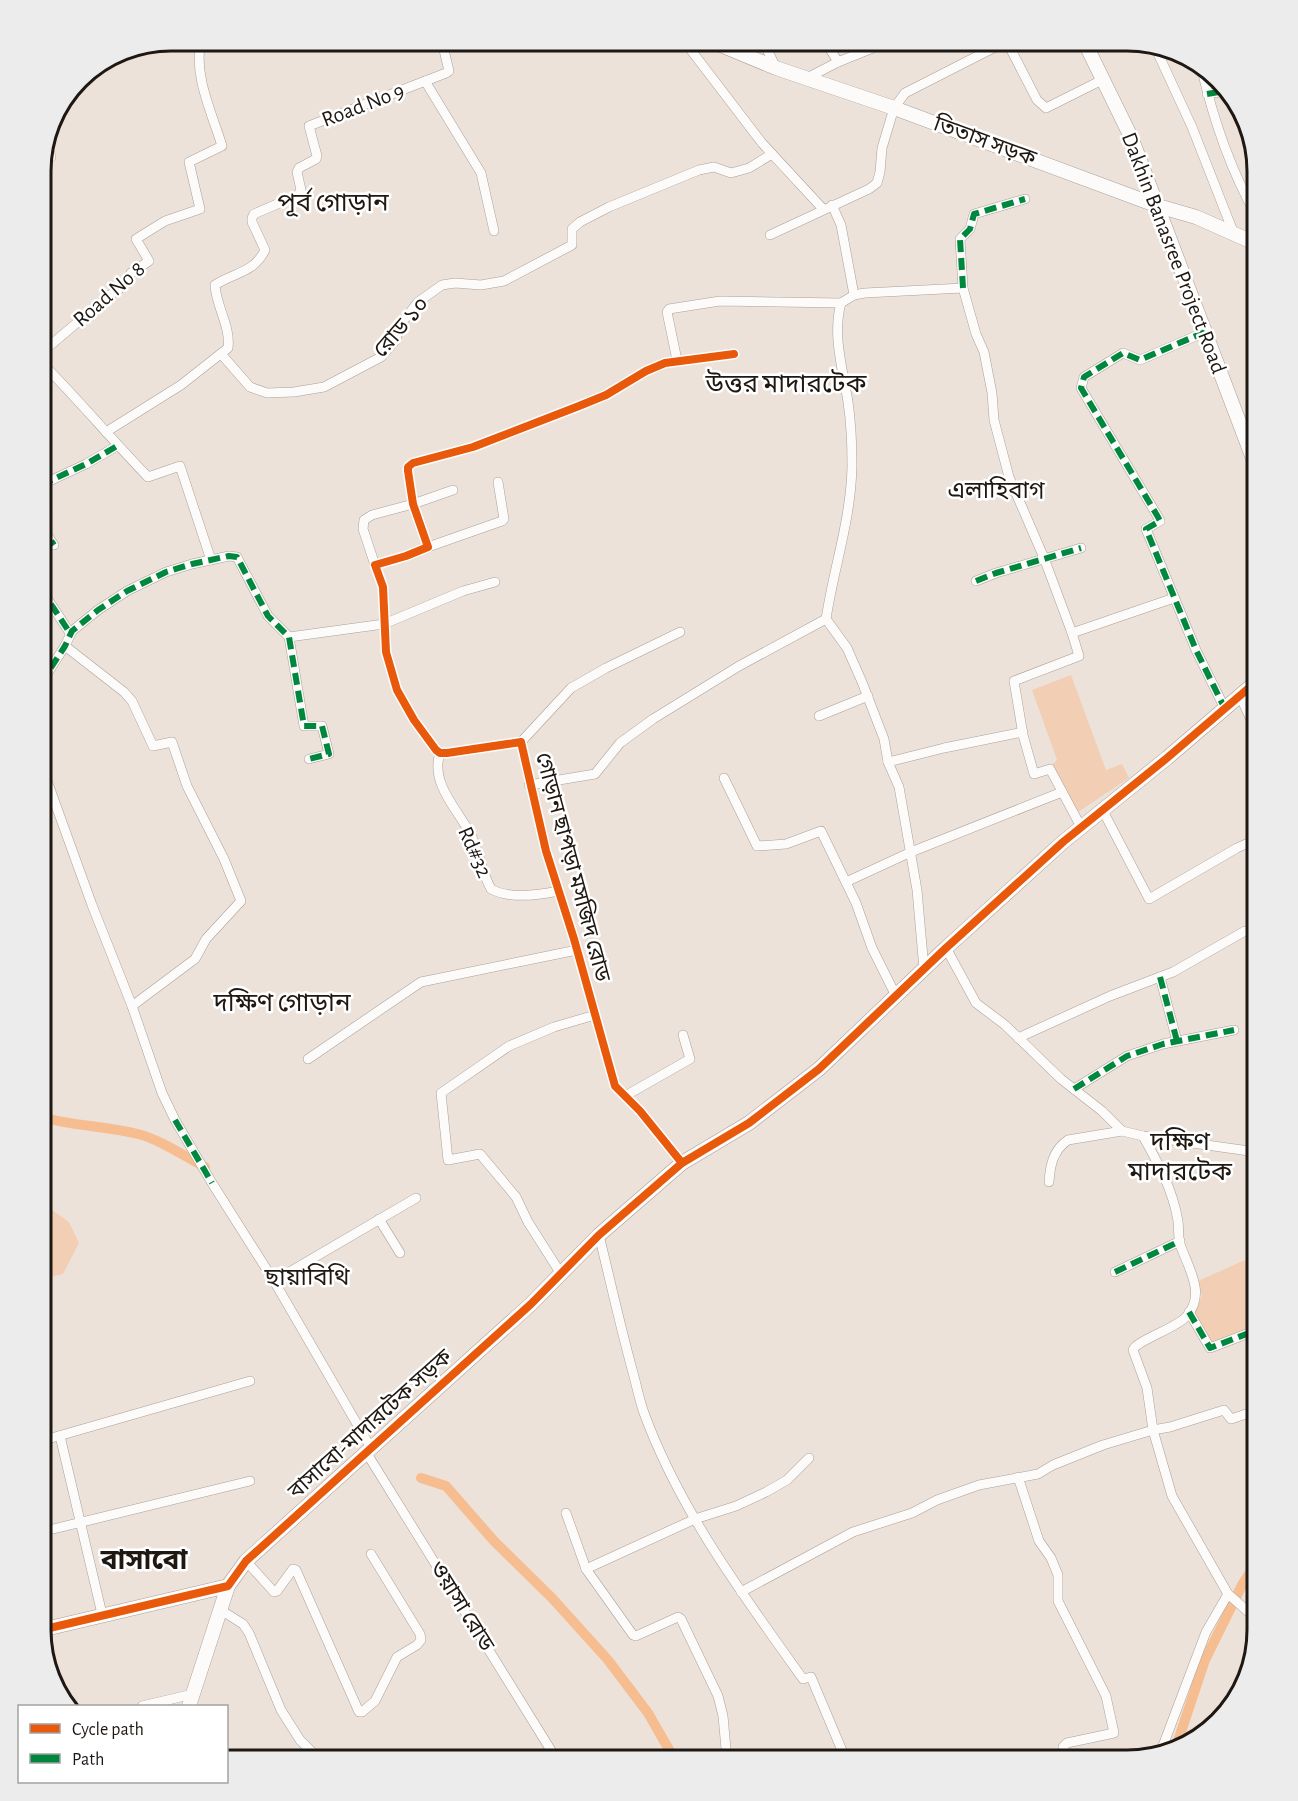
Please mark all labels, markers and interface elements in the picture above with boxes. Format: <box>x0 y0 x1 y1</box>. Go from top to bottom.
street label: Road No 9 <box>319 79 407 131</box>
street label: তিতাস সড়ক <box>930 110 1040 170</box>
street label: Dakhin Banasree Project Road <box>1118 129 1230 377</box>
district label: পূর্ব গোড়ান <box>277 187 389 218</box>
street label: Road No 8 <box>69 257 149 331</box>
street label: রোড ১০ <box>369 293 433 361</box>
district label: উত্তর মাদারটেক <box>705 369 867 397</box>
district label: এলাহিবাগ <box>948 476 1045 503</box>
street label: গোড়ান ছাপড়া মসজিদ রোড <box>532 750 616 984</box>
street label: Rd#32 <box>454 823 496 881</box>
district label: দক্ষিণ গোড়ান <box>212 988 351 1016</box>
district label: দক্ষিণ মাদারটেক <box>1127 1127 1233 1185</box>
district label: ছায়াবিথি <box>264 1263 350 1290</box>
street label: বাসাবো-মাদারটেক সড়ক <box>282 1344 456 1503</box>
district label: বাসাবো <box>100 1547 188 1575</box>
street label: ওয়াসা রোড <box>426 1557 498 1655</box>
legend <box>18 1705 228 1783</box>
text: Cycle path <box>72 1721 144 1739</box>
text: Path <box>72 1751 104 1769</box>

